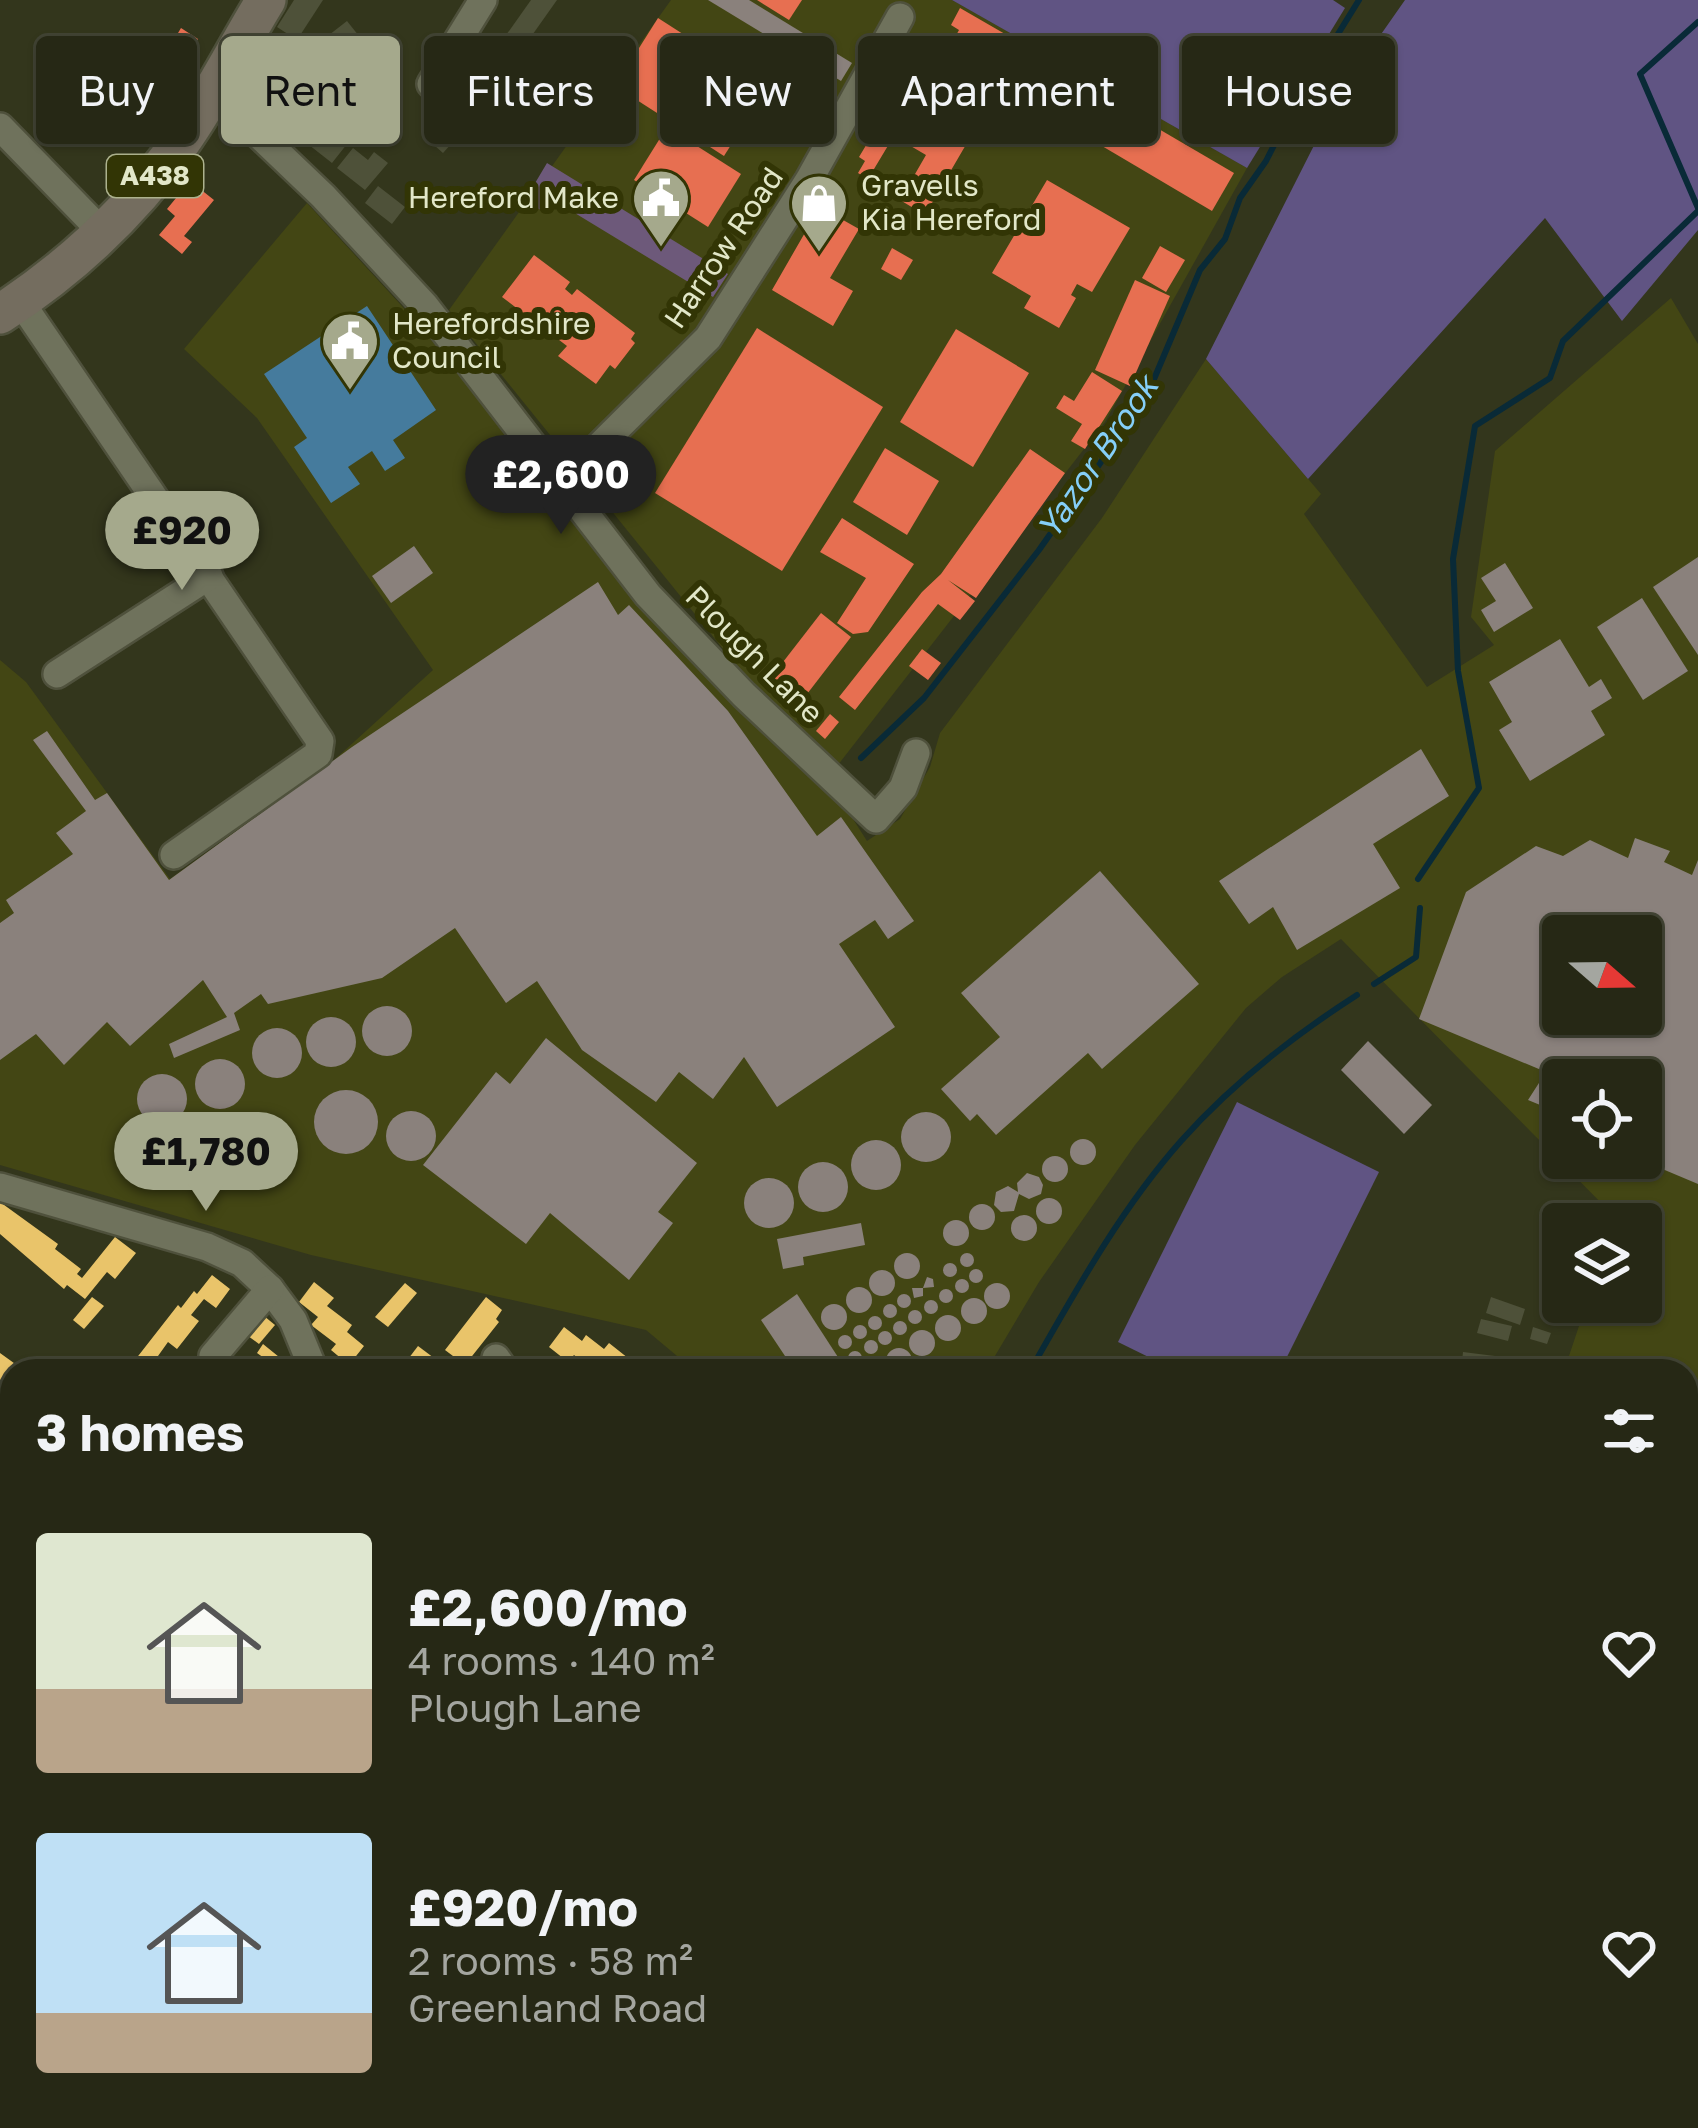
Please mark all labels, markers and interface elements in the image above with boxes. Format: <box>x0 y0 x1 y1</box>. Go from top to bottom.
chip: Buy <box>36 36 197 144</box>
chip: Rent <box>221 36 400 144</box>
chip: Filters <box>424 36 636 144</box>
chip: New <box>660 36 834 144</box>
chip: Apartment <box>858 36 1158 144</box>
chip: House <box>1182 36 1395 144</box>
road number: A438 <box>107 155 203 197</box>
street label: Harrow Road <box>656 160 790 335</box>
public building icon: Hereford Make <box>630 167 692 249</box>
place label: Gravells Kia Hereford <box>861 167 1041 237</box>
shop icon: Gravells Kia Hereford <box>788 172 850 254</box>
place label: Hereford Make <box>408 179 619 215</box>
place label: Herefordshire Council <box>392 305 590 375</box>
public building icon: Herefordshire Council <box>319 310 381 392</box>
water label: Yazor Brook <box>1028 365 1167 545</box>
pin: £2,600 <box>463 435 659 537</box>
text: £2,600 <box>492 450 630 497</box>
pin: £920 <box>111 491 253 593</box>
text: £920 <box>132 506 232 553</box>
street label: Plough Lane <box>678 578 831 731</box>
north arrow <box>1542 915 1662 1035</box>
map controls <box>1542 915 1662 1323</box>
button: locate <box>1542 1059 1662 1179</box>
pin: £1,780 <box>108 1112 304 1214</box>
text: £1,780 <box>141 1127 271 1174</box>
button: layers <box>1542 1203 1662 1323</box>
icon: filters <box>1596 1398 1662 1464</box>
text: 3 homes <box>36 1401 245 1462</box>
text: £2,600/mo <box>408 1576 687 1637</box>
icon: home <box>132 1581 276 1725</box>
icon: heart <box>1596 1620 1662 1686</box>
text: 4 rooms · 140 m² <box>408 1637 715 1684</box>
text: Plough Lane <box>408 1684 642 1731</box>
text: £920/mo <box>408 1876 638 1937</box>
icon: home <box>132 1881 276 2025</box>
icon: heart <box>1596 1920 1662 1986</box>
text: 2 rooms · 58 m² <box>408 1937 693 1984</box>
text: Greenland Road <box>408 1984 707 2031</box>

